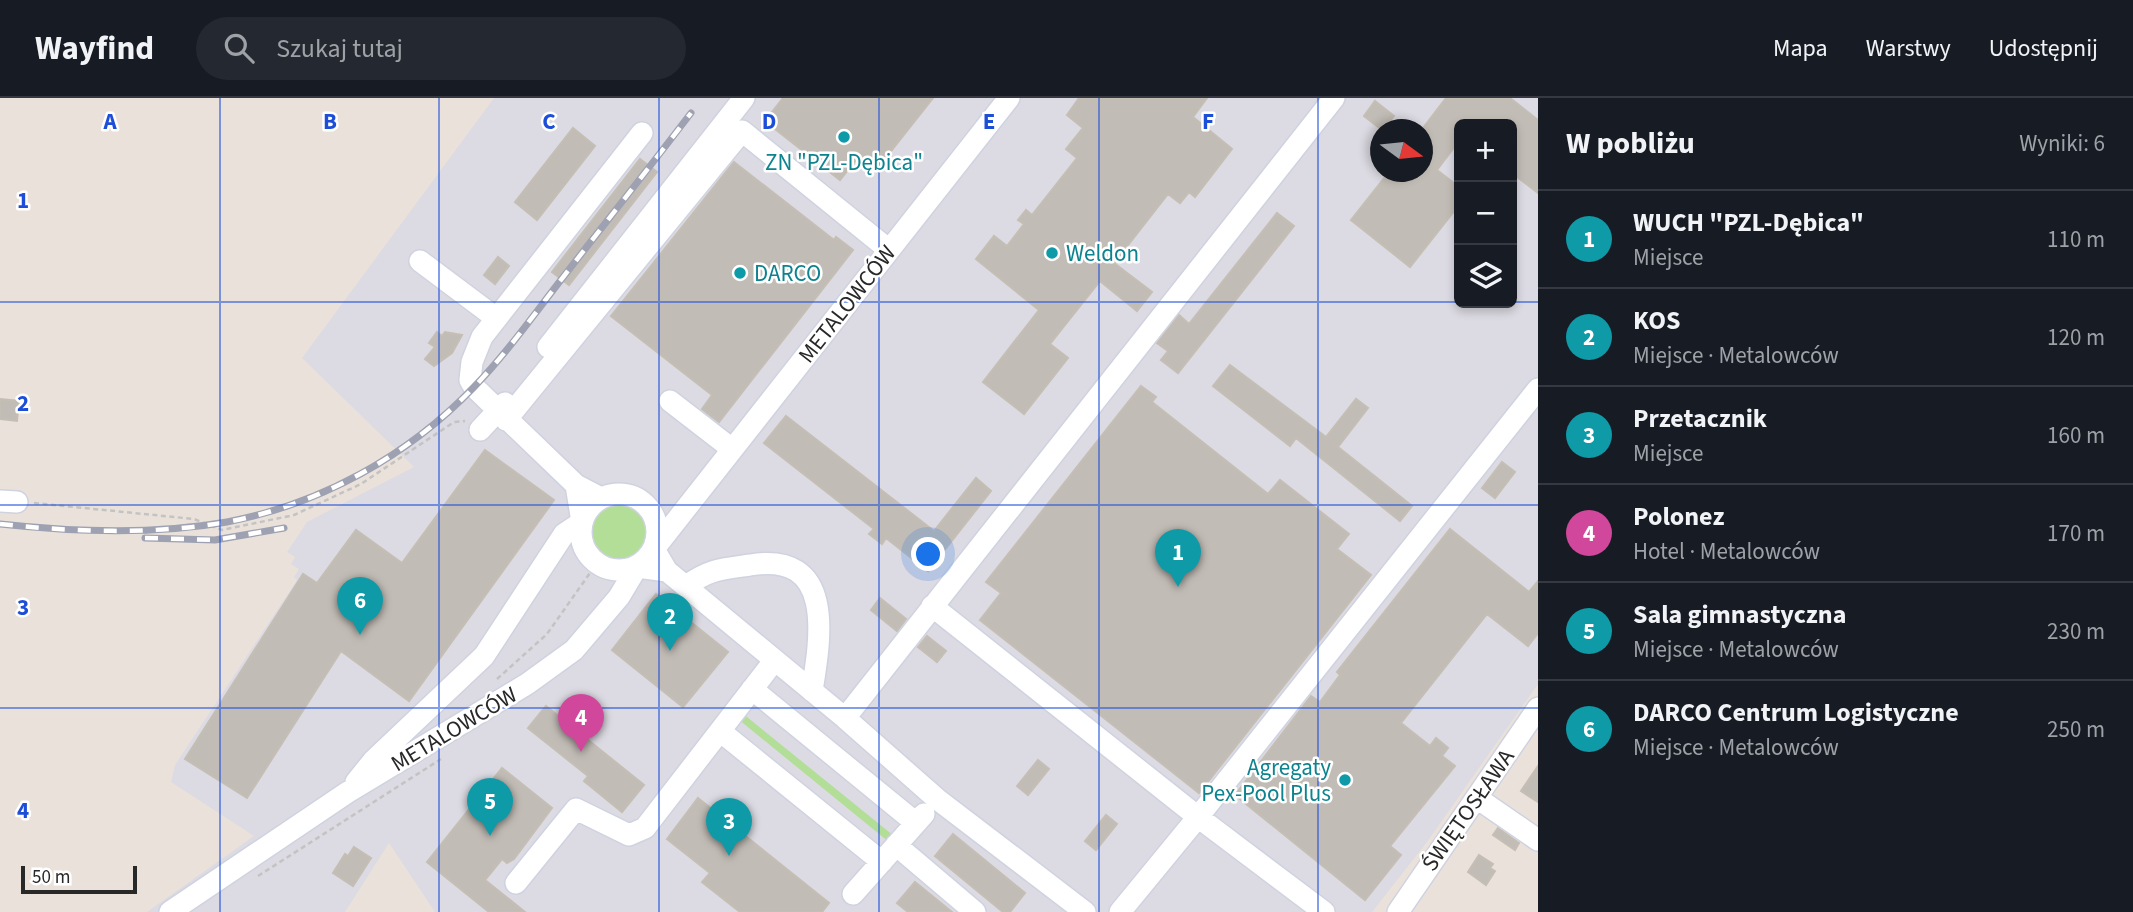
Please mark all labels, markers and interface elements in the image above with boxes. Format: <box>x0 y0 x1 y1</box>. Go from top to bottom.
search box <box>196 17 686 80</box>
text: Wayfind <box>35 25 154 72</box>
icon: search <box>220 29 258 67</box>
text: Szukaj tutaj <box>276 30 403 67</box>
text: Mapa <box>1773 31 1828 66</box>
text: Warstwy <box>1866 31 1951 66</box>
text: Udostępnij <box>1989 31 2098 66</box>
text: A <box>102 105 117 138</box>
text: B <box>323 105 337 138</box>
text: C <box>542 105 556 138</box>
text: D <box>762 105 776 138</box>
text: E <box>983 105 995 138</box>
text: F <box>1202 105 1214 138</box>
north arrow <box>1370 119 1433 182</box>
map controls <box>1454 119 1517 308</box>
button: + <box>1454 119 1517 182</box>
text: W pobliżu <box>1566 122 1695 165</box>
text: Wyniki: 6 <box>2019 127 2105 160</box>
marker: ZN "PZL-Dębica" <box>836 129 852 145</box>
place label: ZN "PZL-Dębica" <box>765 146 923 179</box>
button: − <box>1454 182 1517 245</box>
text: 1 <box>17 184 29 217</box>
text: WUCH "PZL-Dębica" <box>1633 204 1864 241</box>
text: 1 <box>1583 223 1595 256</box>
text: 110 m <box>2047 223 2105 256</box>
place label: Weldon <box>1066 237 1139 270</box>
street label: METALOWCÓW <box>790 238 904 370</box>
text: Miejsce <box>1633 241 1704 274</box>
marker: Weldon <box>1044 245 1060 261</box>
button: layers <box>1454 245 1517 308</box>
place label: DARCO <box>754 257 821 290</box>
marker: DARCO <box>732 265 748 281</box>
text: KOS <box>1633 302 1681 339</box>
text: 2 <box>1583 321 1595 354</box>
text: 120 m <box>2047 321 2105 354</box>
text: Miejsce · Metalowców <box>1633 339 1839 372</box>
text: 2 <box>17 387 29 420</box>
text: Przetacznik <box>1633 400 1767 437</box>
text: 3 <box>1583 419 1595 452</box>
text: 160 m <box>2047 419 2105 452</box>
text: Miejsce <box>1633 437 1704 470</box>
text: Polonez <box>1633 498 1724 535</box>
text: 4 <box>1583 517 1595 550</box>
text: 170 m <box>2047 517 2105 550</box>
pin: 1 <box>1155 529 1201 587</box>
text: Hotel · Metalowców <box>1633 535 1820 568</box>
your location <box>911 537 945 571</box>
pin: 6 <box>337 577 383 635</box>
text: 3 <box>17 591 29 624</box>
pin: 2 <box>647 593 693 651</box>
text: Sala gimnastyczna <box>1633 596 1846 633</box>
text: 5 <box>1583 615 1595 648</box>
text: 230 m <box>2047 615 2105 648</box>
text: Miejsce · Metalowców <box>1633 633 1839 666</box>
street label: METALOWCÓW <box>385 678 523 780</box>
pin: 4 <box>558 694 604 752</box>
text: DARCO Centrum Logistyczne <box>1633 694 1959 731</box>
text: 6 <box>1583 713 1595 746</box>
text: 250 m <box>2047 713 2105 746</box>
text: Miejsce · Metalowców <box>1633 731 1839 764</box>
street label: ŚWIĘTOSŁAWA <box>1414 742 1523 878</box>
place label: Agregaty Pex-Pool Plus <box>1201 751 1331 810</box>
marker: Agregaty Pex-Pool Plus <box>1337 772 1353 788</box>
pin: 5 <box>467 778 513 836</box>
text: 4 <box>17 794 29 827</box>
pin: 3 <box>706 798 752 856</box>
scale bar <box>21 863 136 895</box>
text: 50 m <box>32 864 70 891</box>

